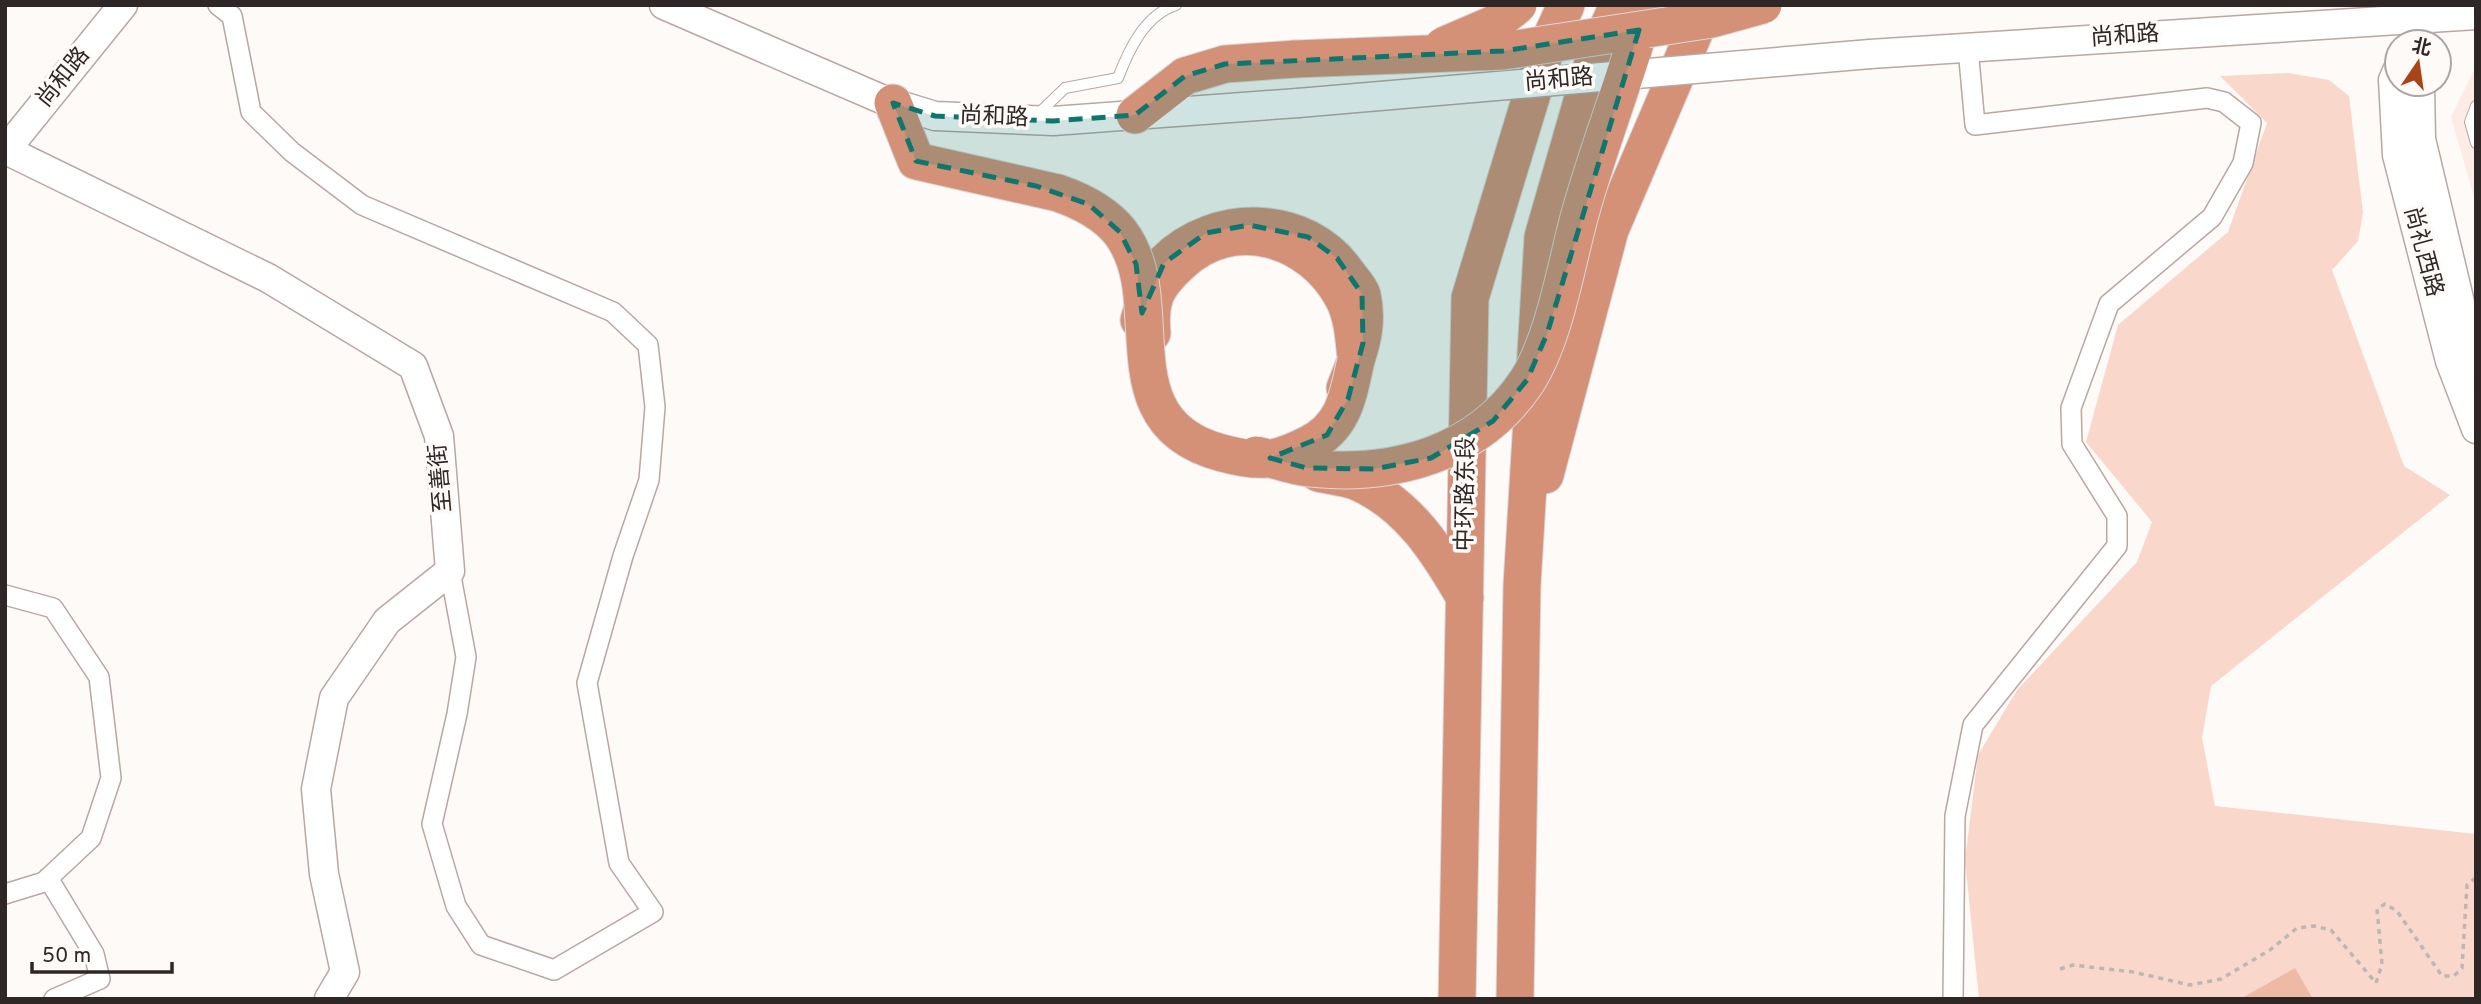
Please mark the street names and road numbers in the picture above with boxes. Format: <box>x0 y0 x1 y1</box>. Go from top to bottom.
street label: 尚和路 <box>2090 20 2160 54</box>
street label: 尚和路 <box>31 42 97 114</box>
street label: 尚和路 <box>1523 64 1595 98</box>
street label: 尚和路 <box>959 102 1029 134</box>
street label: 尚礼西路 <box>2396 204 2448 300</box>
street label: 中环路东段 <box>1451 436 1483 552</box>
street label: 至善街 <box>425 442 459 514</box>

